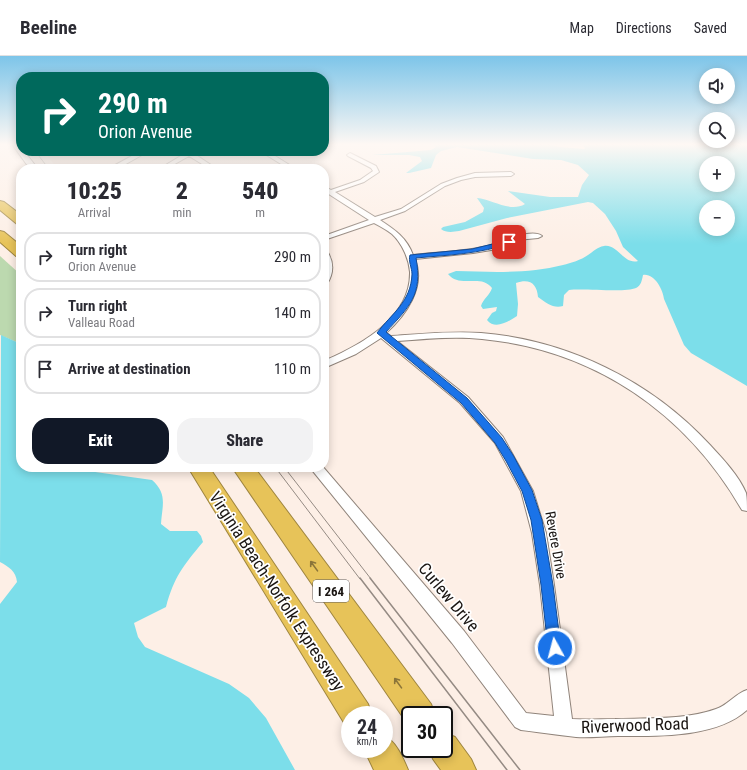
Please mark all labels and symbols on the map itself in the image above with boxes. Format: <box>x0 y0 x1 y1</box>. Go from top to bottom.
pin <box>492 225 526 259</box>
street label: Virginia Beach-Norfolk Expressway <box>205 488 349 694</box>
street label: Revere Drive <box>542 510 570 580</box>
street label: Curlew Drive <box>414 558 484 636</box>
one-way arrow <box>310 561 318 572</box>
road number: I 264 <box>313 580 349 602</box>
position arrow <box>534 627 576 669</box>
one-way arrow <box>394 678 402 689</box>
speed limit sign: 30 <box>401 706 453 758</box>
street label: Riverwood Road <box>581 713 689 737</box>

